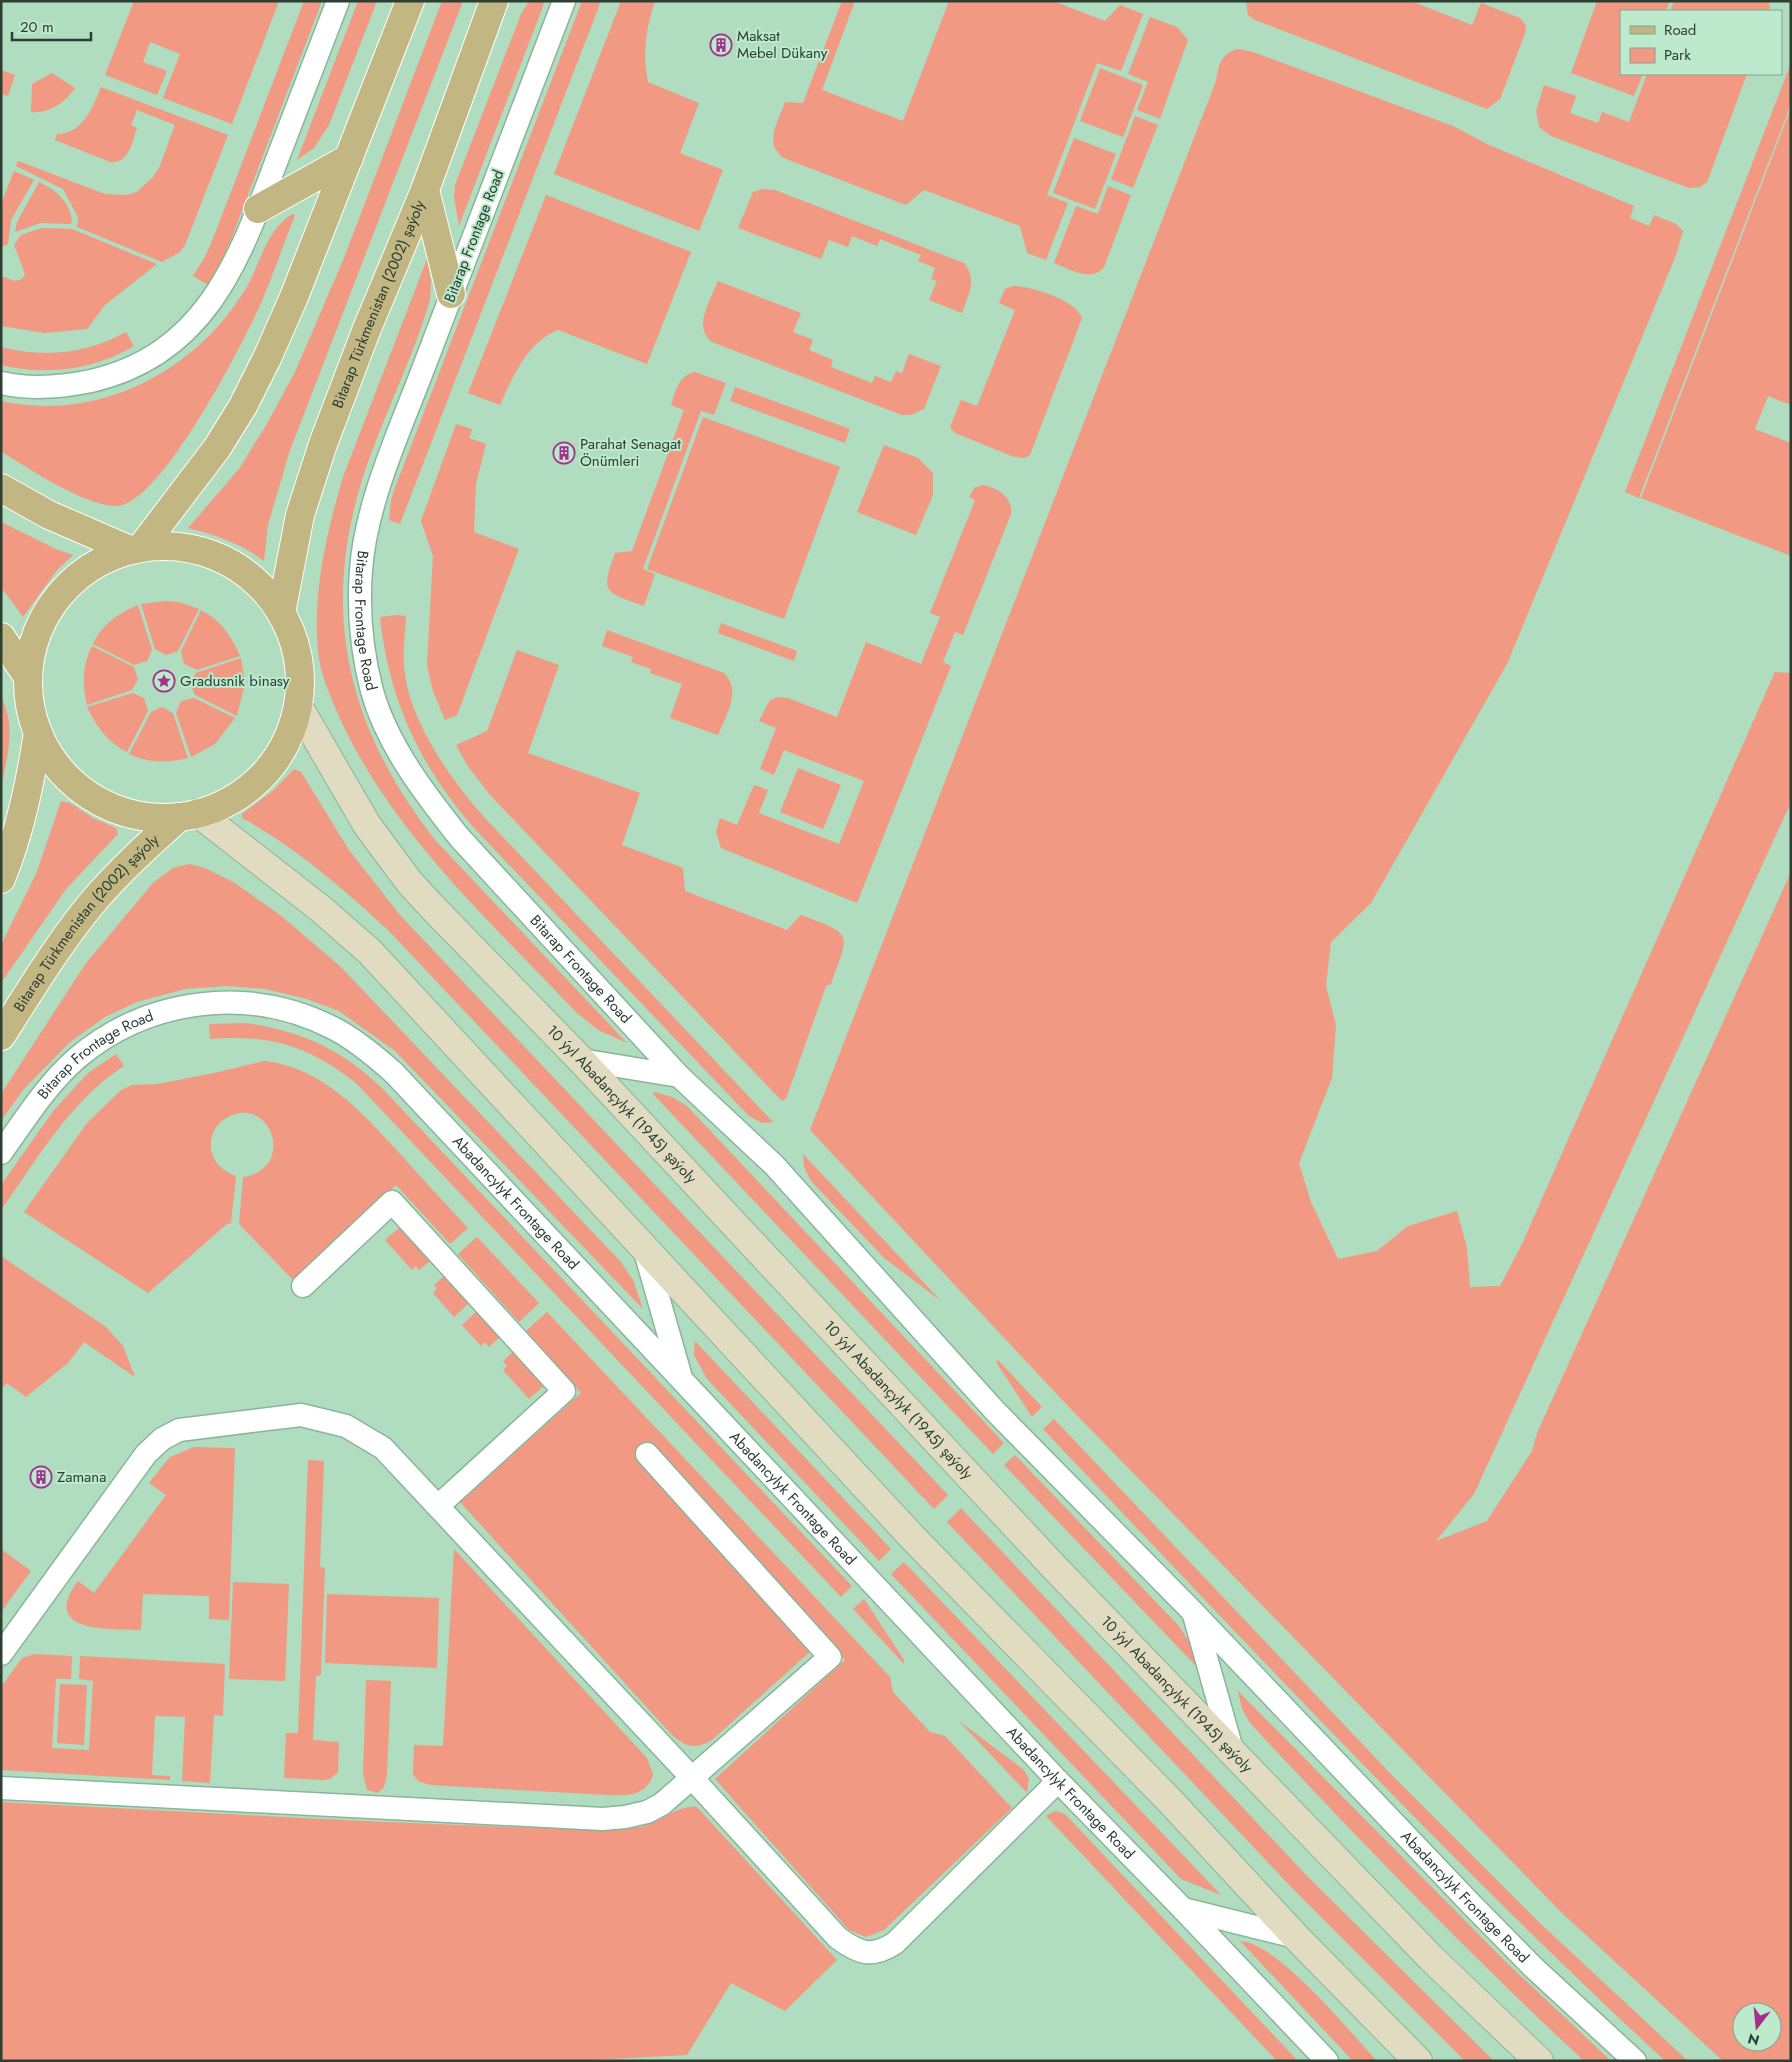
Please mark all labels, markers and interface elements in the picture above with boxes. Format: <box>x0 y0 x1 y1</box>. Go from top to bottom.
scale bar <box>12 10 91 42</box>
legend <box>1620 10 1782 75</box>
text: 20 m <box>20 16 54 38</box>
text: Road <box>1664 19 1696 41</box>
place label: Maksat Mebel Dükany <box>737 25 828 64</box>
building icon: Maksat Mebel Dükany <box>709 33 733 57</box>
text: Park <box>1664 44 1691 66</box>
street label: Bitarap Frontage Road <box>439 166 509 306</box>
street label: Bitarap Türkmenistan (2002) şaýoly <box>327 196 431 411</box>
place label: Parahat Senagat Önümleri <box>580 433 681 472</box>
building icon: Parahat Senagat Önümleri <box>552 441 576 465</box>
street label: Bitarap Frontage Road <box>349 549 382 693</box>
place icon: Gradusnik binasy <box>152 669 176 693</box>
place label: Gradusnik binasy <box>180 670 290 692</box>
street label: Bitarap Türkmenistan (2002) şaýoly <box>8 829 164 1016</box>
street label: Bitarap Frontage Road <box>525 910 636 1028</box>
street label: Bitarap Frontage Road <box>32 1005 156 1104</box>
street label: 10 ýyl Abadançylyk (1945) şaýoly <box>542 1020 702 1189</box>
street label: Abadancylyk Frontage Road <box>447 1131 584 1275</box>
street label: 10 ýyl Abadançylyk (1945) şaýoly <box>819 1316 978 1485</box>
street label: Abadancylyk Frontage Road <box>724 1426 861 1570</box>
building icon: Zamana <box>29 1465 53 1489</box>
place label: Zamana <box>57 1466 106 1488</box>
street label: 10 ýyl Abadançylyk (1945) şaýoly <box>1096 1611 1258 1778</box>
street label: Abadancylyk Frontage Road <box>1001 1722 1140 1864</box>
street label: Abadancylyk Frontage Road <box>1396 1826 1534 1968</box>
north arrow <box>1732 2002 1782 2052</box>
text: N <box>1745 2028 1762 2051</box>

